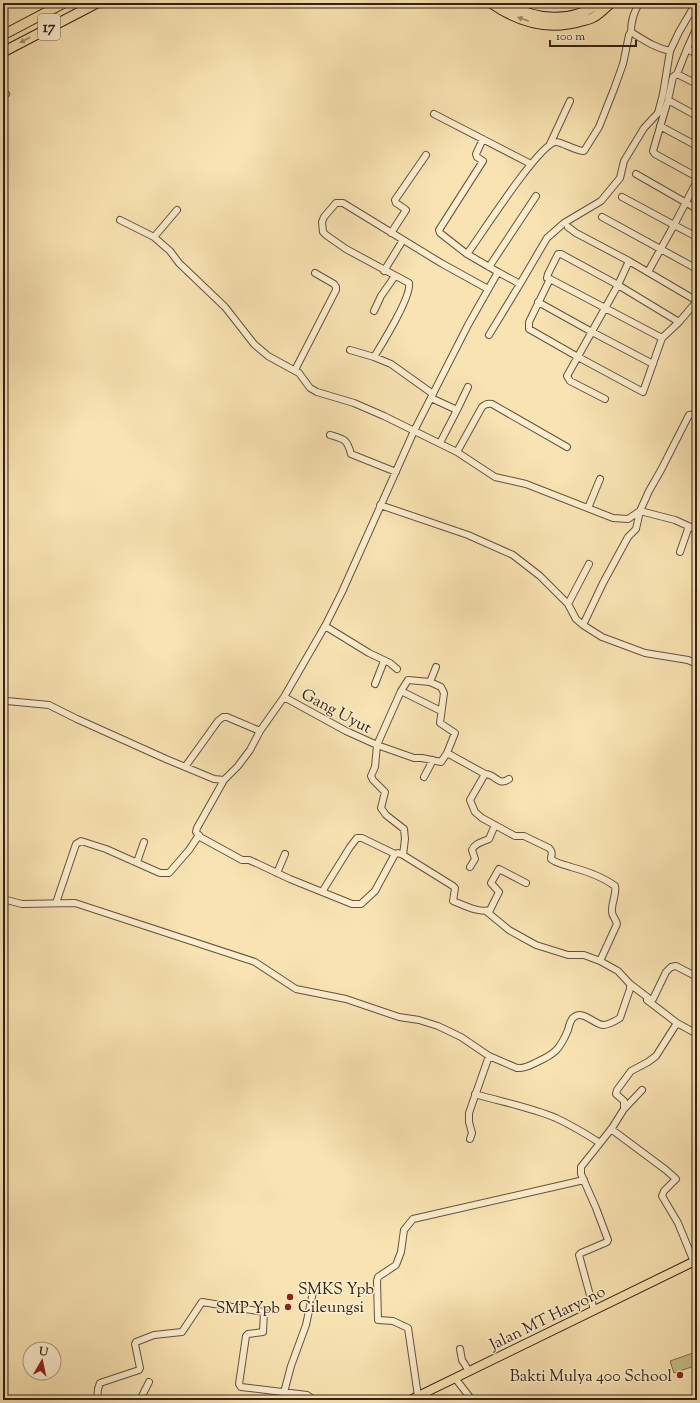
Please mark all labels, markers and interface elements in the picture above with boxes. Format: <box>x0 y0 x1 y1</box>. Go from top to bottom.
road number: 17 <box>38 14 60 40</box>
one-way arrow <box>517 16 529 22</box>
scale bar <box>550 22 636 48</box>
text: 100 m <box>556 28 585 46</box>
one-way arrow <box>19 37 30 43</box>
street label: Gang Uyut <box>297 684 376 741</box>
place label: SMKS Ypb Cileungsi <box>298 1279 374 1320</box>
street label: Jalan MT Haryono <box>485 1281 610 1358</box>
marker: SMKS Ypb Cileungsi <box>285 1292 295 1302</box>
place label: SMP Ypb <box>216 1298 280 1321</box>
marker: SMP Ypb <box>283 1302 293 1312</box>
north arrow <box>22 1341 62 1381</box>
text: U <box>37 1343 49 1361</box>
place label: Bakti Mulya 400 School <box>510 1366 673 1389</box>
marker: Bakti Mulya 400 School <box>675 1370 685 1380</box>

